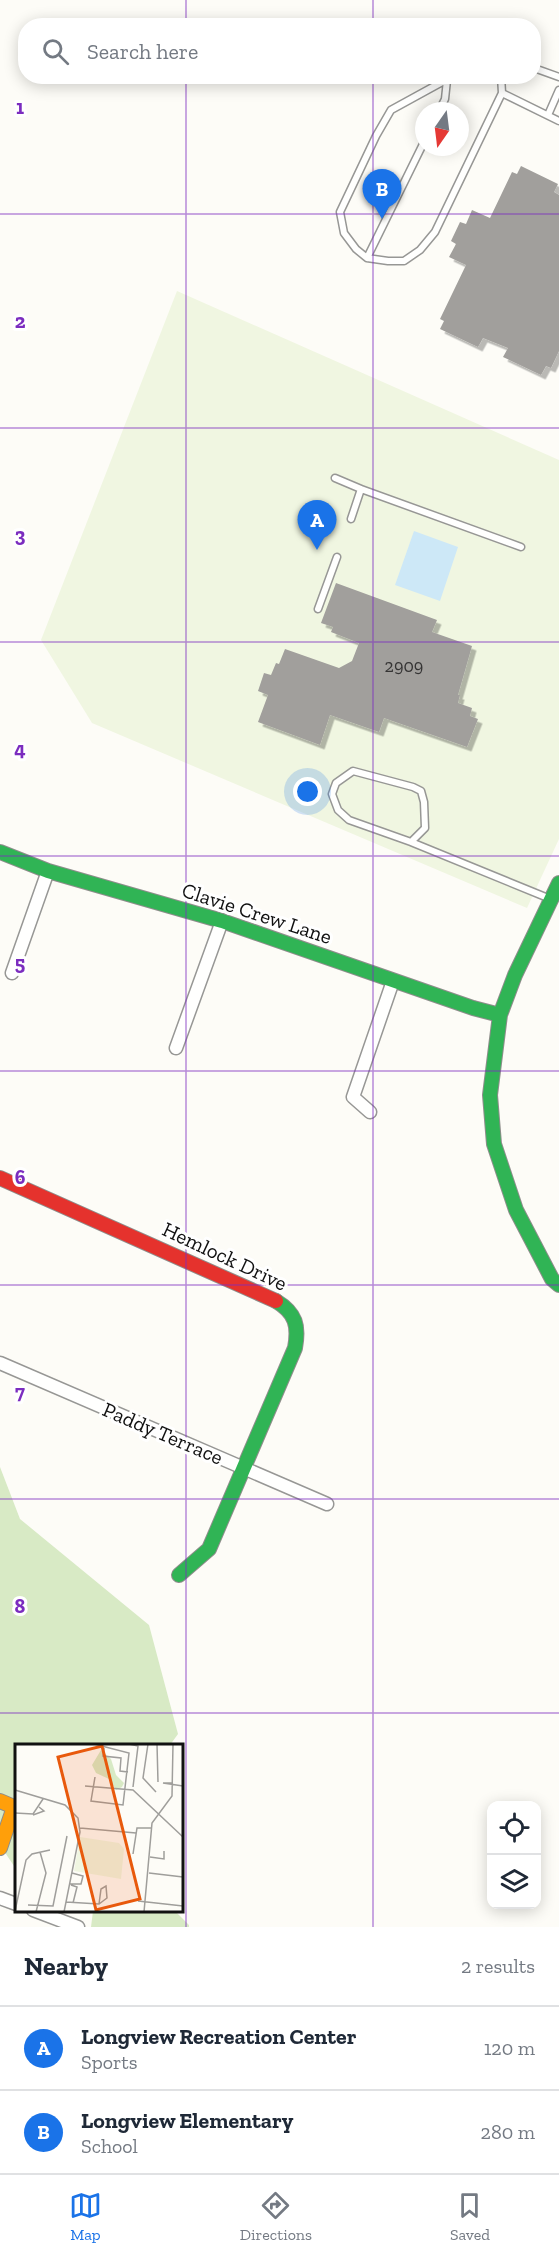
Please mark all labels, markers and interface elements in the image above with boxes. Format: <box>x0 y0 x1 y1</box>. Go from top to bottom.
search box <box>18 18 541 84</box>
icon: search <box>39 35 72 68</box>
text: Search here <box>87 38 198 65</box>
text: 1 <box>16 95 24 119</box>
north arrow <box>415 102 469 156</box>
pin: B <box>362 170 401 219</box>
text: 2 <box>15 309 26 333</box>
pin: A <box>298 500 336 550</box>
text: 3 <box>15 523 26 547</box>
house number: 2909 <box>385 655 423 677</box>
text: 4 <box>14 737 26 761</box>
your location <box>293 777 322 806</box>
street label: Clavie Crew Lane <box>179 877 335 949</box>
text: 5 <box>15 951 25 975</box>
text: 6 <box>15 1165 26 1189</box>
street label: Hemlock Drive <box>159 1216 291 1296</box>
text: 7 <box>15 1380 25 1404</box>
street label: Paddy Terrace <box>99 1396 227 1470</box>
text: 8 <box>15 1594 26 1618</box>
inset map <box>15 1744 183 1912</box>
map controls <box>487 1801 541 1909</box>
button: locate <box>487 1801 541 1855</box>
button: layers <box>487 1855 541 1909</box>
text: Nearby <box>24 1950 108 1982</box>
text: 2 results <box>461 1954 535 1978</box>
text: Longview Recreation Center <box>81 2023 356 2050</box>
text: A <box>37 2036 50 2060</box>
text: 120 m <box>484 2036 535 2060</box>
text: Sports <box>81 2050 138 2074</box>
text: Longview Elementary <box>81 2107 293 2134</box>
text: B <box>37 2120 50 2144</box>
text: 280 m <box>481 2120 535 2144</box>
text: School <box>81 2134 138 2158</box>
tab: Map <box>69 2189 102 2244</box>
tab: Directions <box>240 2189 312 2244</box>
tab: Saved <box>450 2189 490 2244</box>

